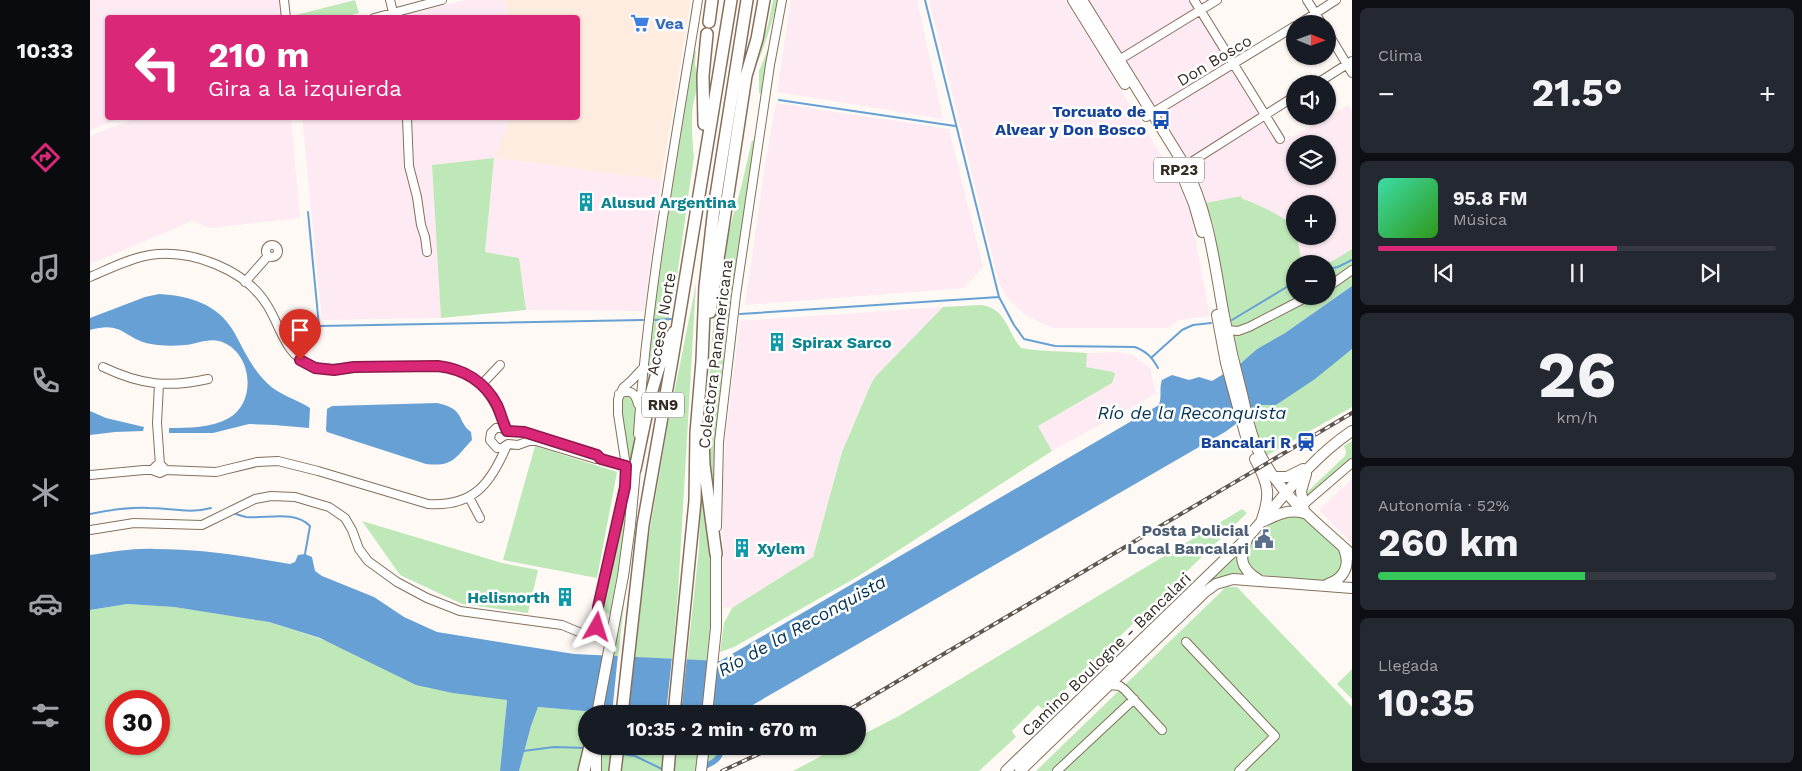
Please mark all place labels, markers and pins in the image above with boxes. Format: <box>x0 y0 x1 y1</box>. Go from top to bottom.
supermarket icon: Vea <box>629 12 651 34</box>
place label: Vea <box>655 14 684 33</box>
place label: Torcuato de Alvear y Don Bosco <box>995 102 1146 139</box>
bus stop icon: Torcuato de Alvear y Don Bosco <box>1150 109 1172 131</box>
building icon: Alusud Argentina <box>575 191 597 213</box>
place label: Alusud Argentina <box>601 193 737 212</box>
pin <box>279 309 321 360</box>
building icon: Spirax Sarco <box>766 331 788 353</box>
place label: Spirax Sarco <box>792 333 892 352</box>
station icon: Bancalari R <box>1295 431 1317 453</box>
place label: Bancalari R <box>1201 433 1291 452</box>
place label: Posta Policial Local Bancalari <box>1127 521 1250 558</box>
public building icon: Posta Policial Local Bancalari <box>1253 528 1275 550</box>
building icon: Xylem <box>731 537 753 559</box>
place label: Xylem <box>757 539 805 558</box>
building icon: Helisnorth <box>554 586 576 608</box>
place label: Helisnorth <box>467 588 550 607</box>

